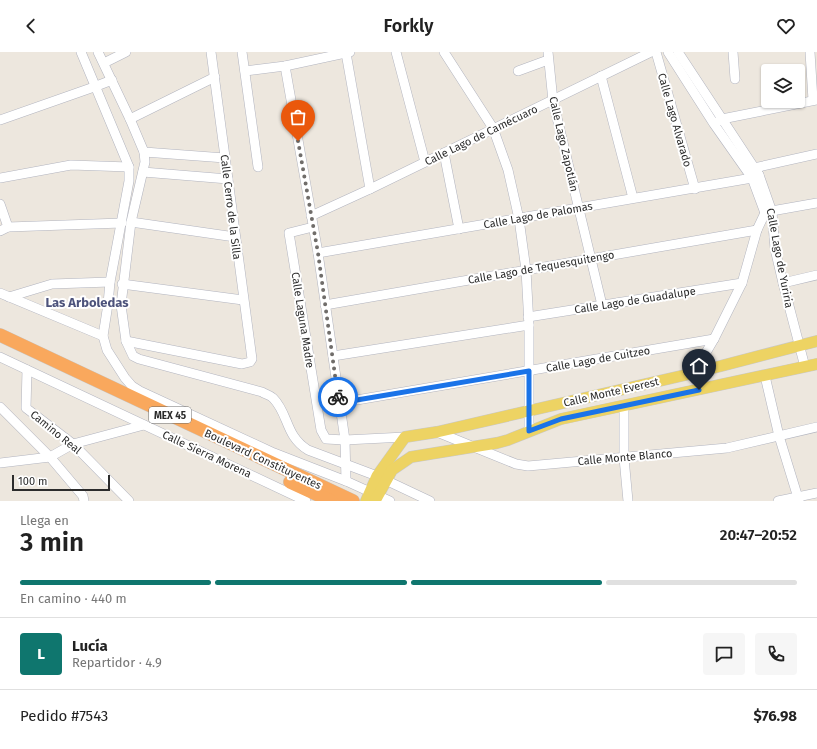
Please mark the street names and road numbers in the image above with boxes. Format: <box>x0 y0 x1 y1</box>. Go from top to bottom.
street label: Calle Lago Alvarado <box>655 72 694 168</box>
street label: Calle Lago Zapotlán <box>546 95 581 193</box>
street label: Calle Lago de Camécuaro <box>423 102 540 169</box>
street label: Calle Cerro de la Silla <box>218 154 243 260</box>
street label: Calle Lago de Palomas <box>483 199 594 231</box>
street label: Calle Lago de Yuriria <box>763 207 796 309</box>
street label: Calle Lago de Tequesquitengo <box>467 248 615 287</box>
street label: Calle Laguna Madre <box>289 271 317 369</box>
street label: Calle Lago de Guadalupe <box>573 284 697 317</box>
street label: Calle Lago de Cuitzeo <box>545 344 651 375</box>
street label: Calle Monte Everest <box>562 375 660 410</box>
road number: MEX 45 <box>149 407 191 423</box>
street label: Camino Real <box>28 408 84 457</box>
street label: Boulevard Constituyentes <box>202 427 323 492</box>
street label: Calle Sierra Morena <box>160 428 253 481</box>
street label: Calle Monte Blanco <box>577 447 673 468</box>

